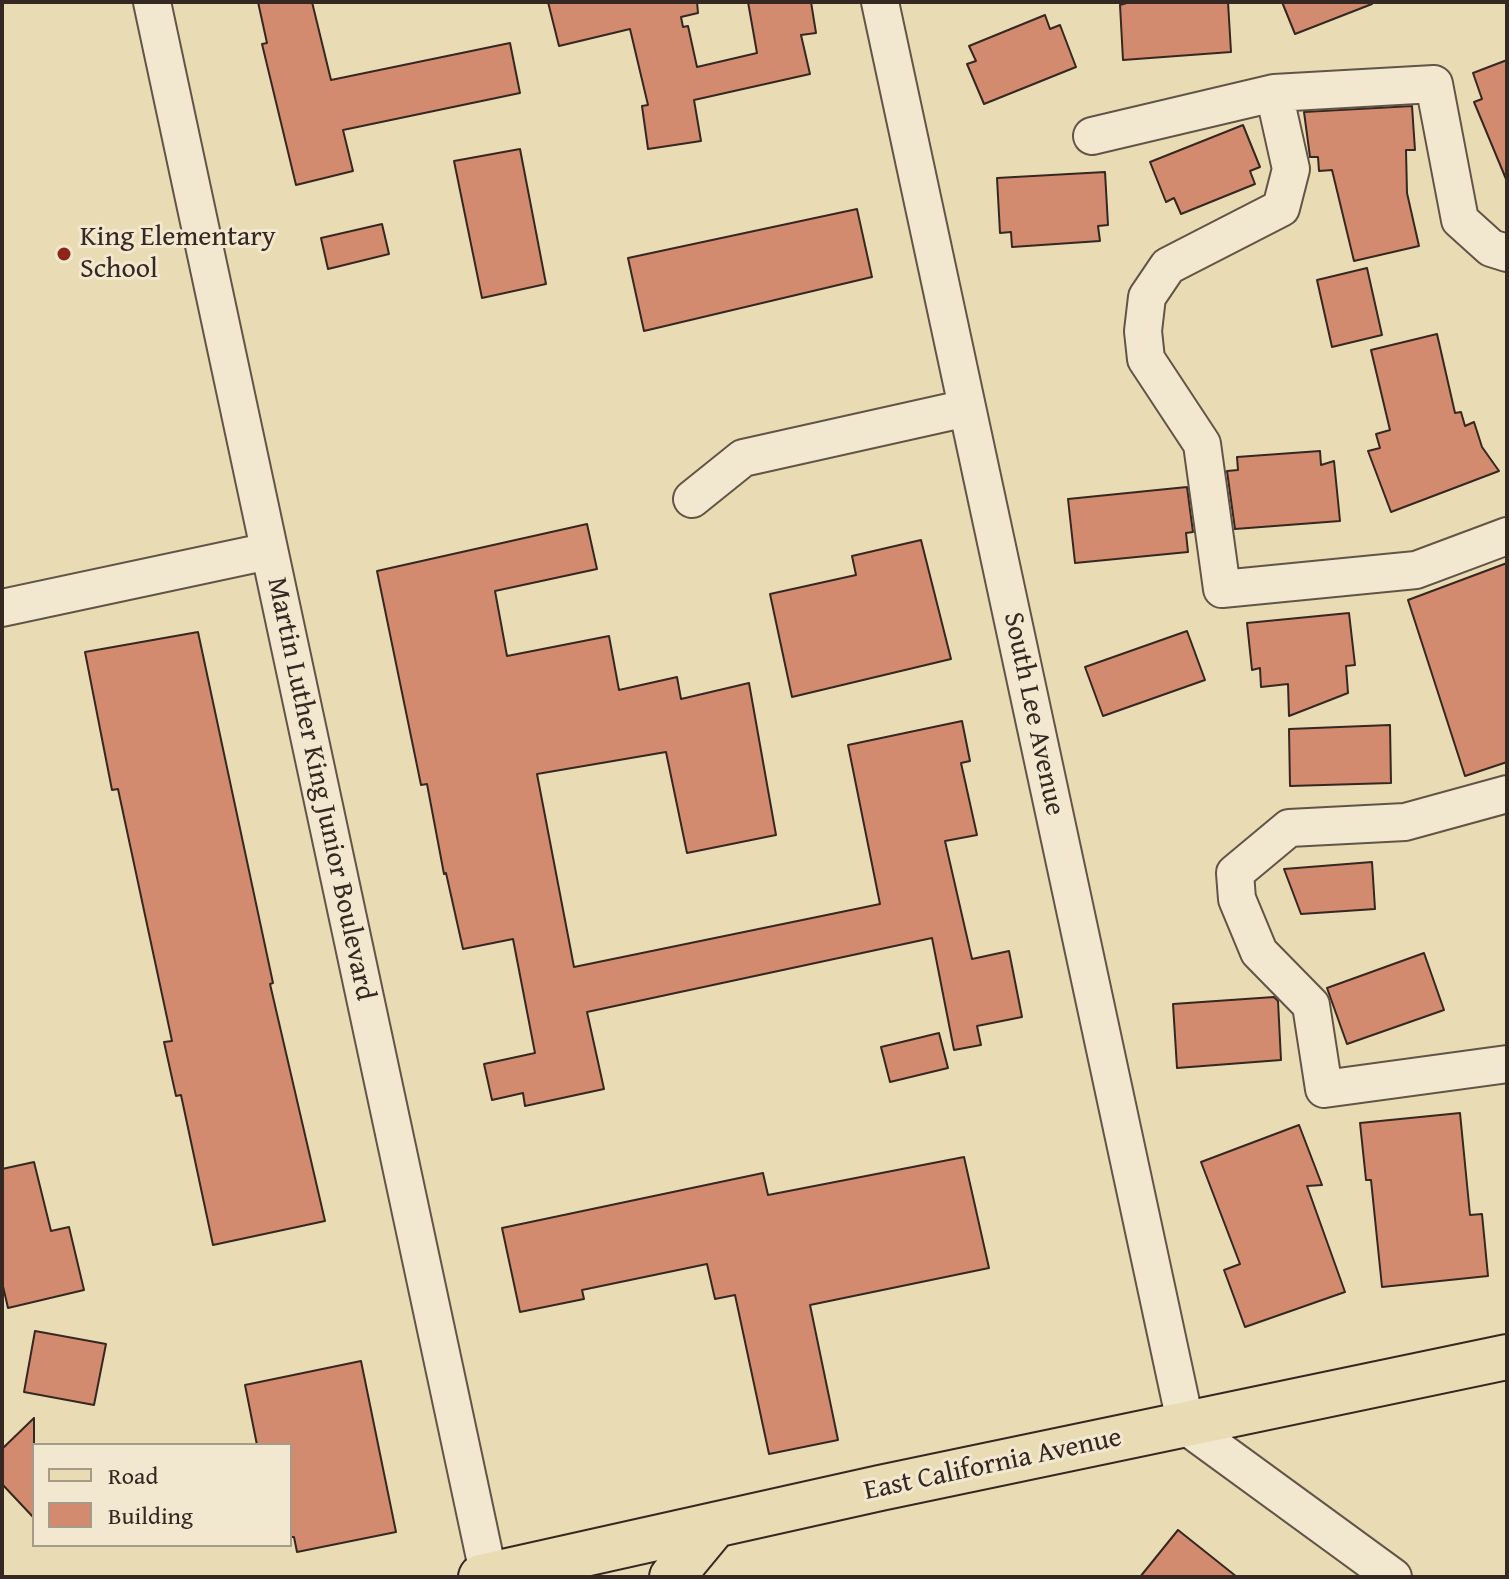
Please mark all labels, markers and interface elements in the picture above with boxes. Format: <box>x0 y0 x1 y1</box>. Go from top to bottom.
place label: King Elementary School <box>80 221 276 287</box>
marker: King Elementary School <box>55 245 73 263</box>
street label: Martin Luther King Junior Boulevard <box>259 574 381 1004</box>
street label: South Lee Avenue <box>995 609 1071 819</box>
street label: East California Avenue <box>861 1421 1125 1509</box>
legend <box>32 1443 292 1547</box>
text: Road <box>108 1458 158 1493</box>
text: Building <box>108 1498 193 1533</box>

